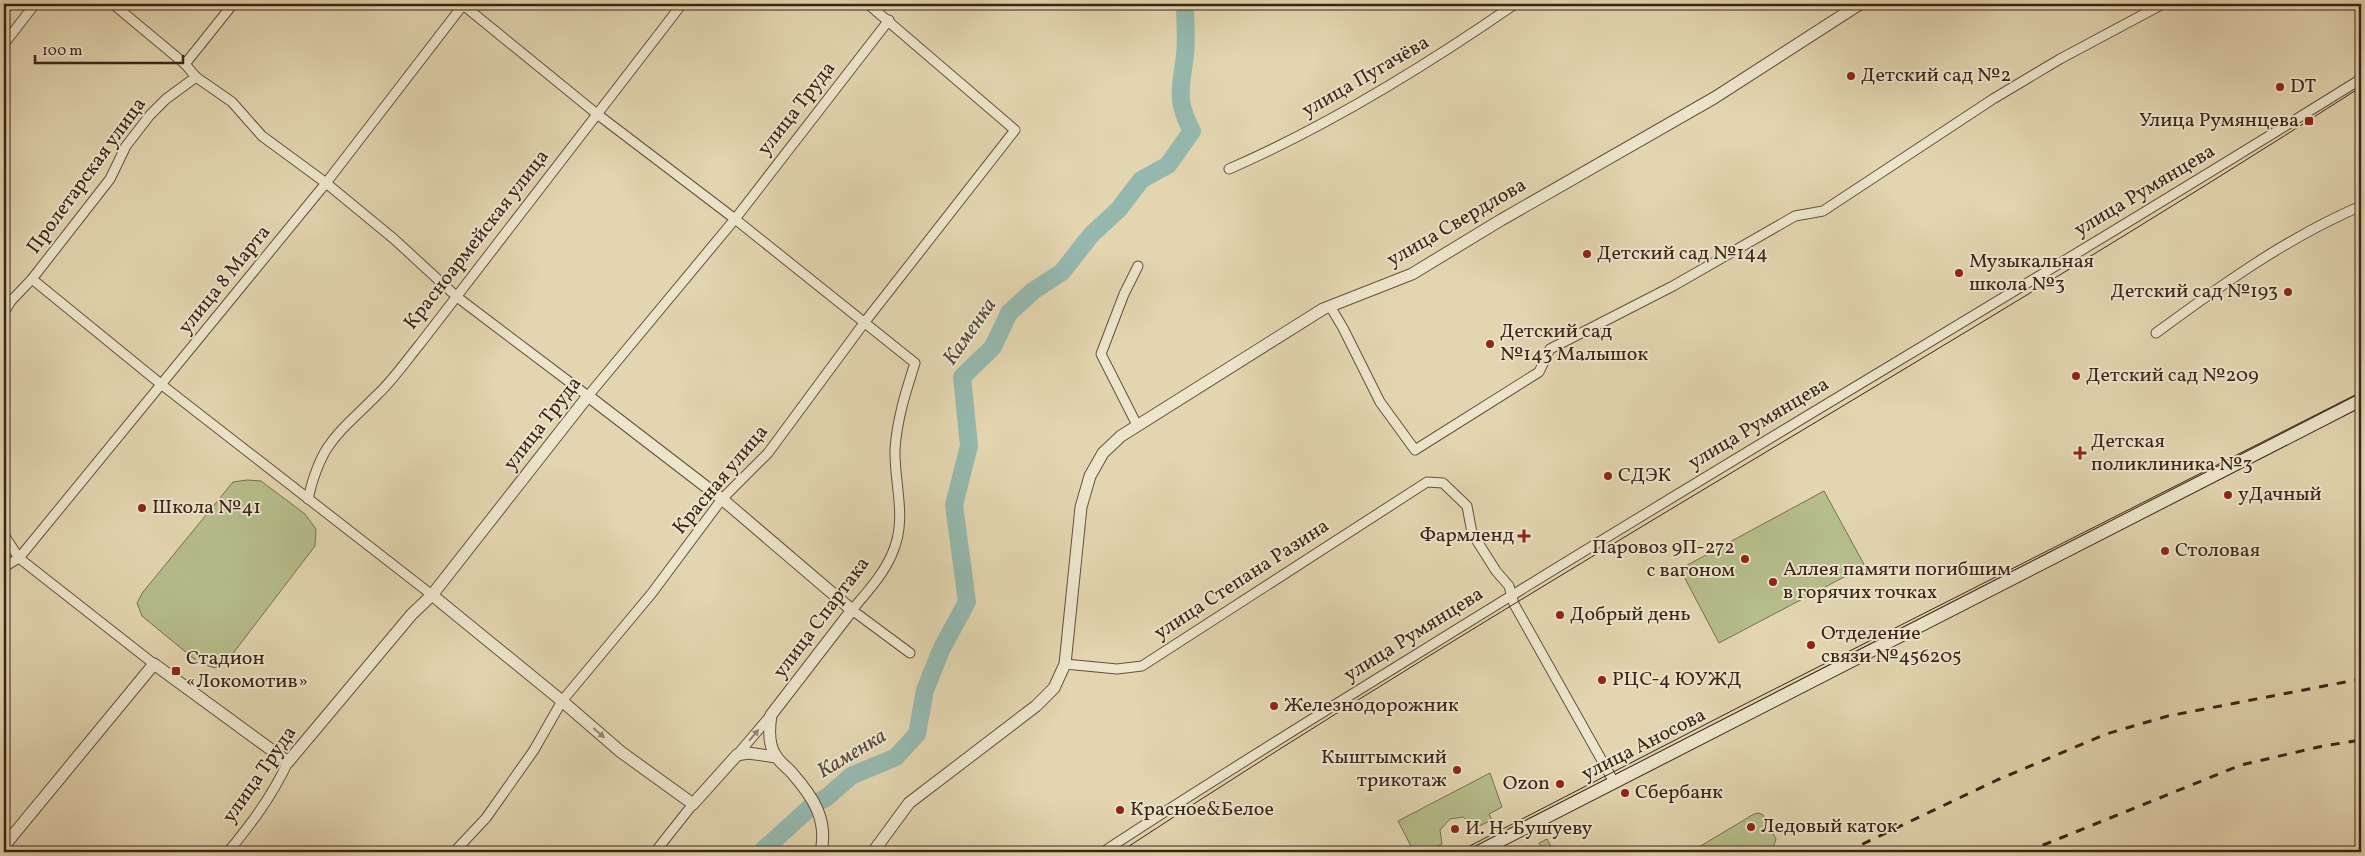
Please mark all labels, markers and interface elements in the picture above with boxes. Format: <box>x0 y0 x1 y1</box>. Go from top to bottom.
street label: улица Пугачёва <box>1297 29 1435 125</box>
scale bar <box>35 32 182 64</box>
text: 100 m <box>42 41 82 62</box>
street label: улица Труда <box>751 56 843 162</box>
place label: Детский сад №2 <box>1861 62 2011 90</box>
marker: Детский сад №2 <box>1845 70 1857 82</box>
place label: DT <box>2290 73 2316 101</box>
marker: DT <box>2274 81 2286 93</box>
street label: Пролетарская улица <box>21 92 153 260</box>
place label: Улица Румянцева <box>2139 107 2299 135</box>
marker: Улица Румянцева <box>2303 115 2315 127</box>
street label: улица Румянцева <box>2069 138 2221 244</box>
street label: Красноармейская улица <box>398 144 556 336</box>
street label: улица Свердлова <box>1382 172 1532 274</box>
street label: улица 8 Марта <box>172 219 278 341</box>
place label: Детский сад №144 <box>1597 240 1768 268</box>
marker: Детский сад №144 <box>1581 248 1593 260</box>
place label: Музыкальная школа №3 <box>1969 248 2094 299</box>
marker: Музыкальная школа №3 <box>1953 267 1965 279</box>
place label: Детский сад №193 <box>2111 278 2278 306</box>
marker: Детский сад №193 <box>2282 286 2294 298</box>
water label: Каменка <box>936 292 1004 371</box>
place label: Детский сад №143 Малышок <box>1500 318 1648 369</box>
marker: Детский сад №143 Малышок <box>1484 338 1496 350</box>
place label: Детский сад №209 <box>2086 362 2259 390</box>
marker: Детский сад №209 <box>2070 370 2082 382</box>
street label: улица Труда <box>497 371 589 477</box>
street label: улица Румянцева <box>1683 371 1835 477</box>
street label: Красная улица <box>667 419 775 541</box>
place label: Детская поликлиника №3 <box>2091 428 2253 479</box>
marker: Детская поликлиника №3 <box>2073 446 2087 460</box>
place label: СДЭК <box>1618 462 1671 490</box>
marker: СДЭК <box>1602 470 1614 482</box>
place label: уДачный <box>2238 481 2322 509</box>
marker: уДачный <box>2222 489 2234 501</box>
place label: Школа №41 <box>152 494 261 522</box>
marker: Школа №41 <box>136 502 148 514</box>
street label: улица Степана Разина <box>1149 513 1335 647</box>
place label: Фармленд <box>1420 522 1514 550</box>
marker: Фармленд <box>1518 530 1530 542</box>
place label: Паровоз 9П-272 с вагоном <box>1592 534 1735 585</box>
place label: Столовая <box>2175 537 2260 565</box>
marker: Столовая <box>2159 545 2171 557</box>
street label: улица Спартака <box>767 551 877 685</box>
marker: Паровоз 9П-272 с вагоном <box>1739 553 1751 565</box>
place label: Аллея памяти погибшим в горячих точках <box>1783 556 2011 607</box>
marker: Аллея памяти погибшим в горячих точках <box>1767 576 1779 588</box>
street label: улица Румянцева <box>1339 581 1489 689</box>
place label: Добрый день <box>1570 601 1691 629</box>
marker: Добрый день <box>1554 609 1566 621</box>
place label: Отделение связи №456205 <box>1821 620 1962 671</box>
marker: Отделение связи №456205 <box>1805 639 1817 651</box>
place label: Стадион «Локомотив» <box>186 645 308 696</box>
marker: Стадион «Локомотив» <box>170 665 182 677</box>
place label: РЦС-4 ЮУЖД <box>1612 666 1742 694</box>
marker: РЦС-4 ЮУЖД <box>1596 674 1608 686</box>
place label: Железнодорожник <box>1284 692 1459 720</box>
marker: Железнодорожник <box>1268 700 1280 712</box>
street label: улица Аносова <box>1577 702 1711 788</box>
street label: улица Труда <box>216 721 304 829</box>
water label: Каменка <box>812 722 892 786</box>
one-way arrow <box>592 727 605 738</box>
one-way arrow <box>748 729 759 742</box>
place label: Кыштымский трикотаж <box>1321 744 1447 795</box>
marker: Кыштымский трикотаж <box>1451 764 1463 776</box>
place label: Ozon <box>1503 770 1550 798</box>
marker: Ozon <box>1554 778 1566 790</box>
place label: Сбербанк <box>1635 779 1723 807</box>
marker: Сбербанк <box>1619 787 1631 799</box>
place label: Красное&Белое <box>1130 796 1274 824</box>
marker: Красное&Белое <box>1114 804 1126 816</box>
place label: Ледовый каток <box>1761 813 1898 841</box>
place label: И. Н. Бушуеву <box>1465 815 1593 843</box>
marker: Ледовый каток <box>1745 821 1757 833</box>
marker: И. Н. Бушуеву <box>1449 823 1461 835</box>

